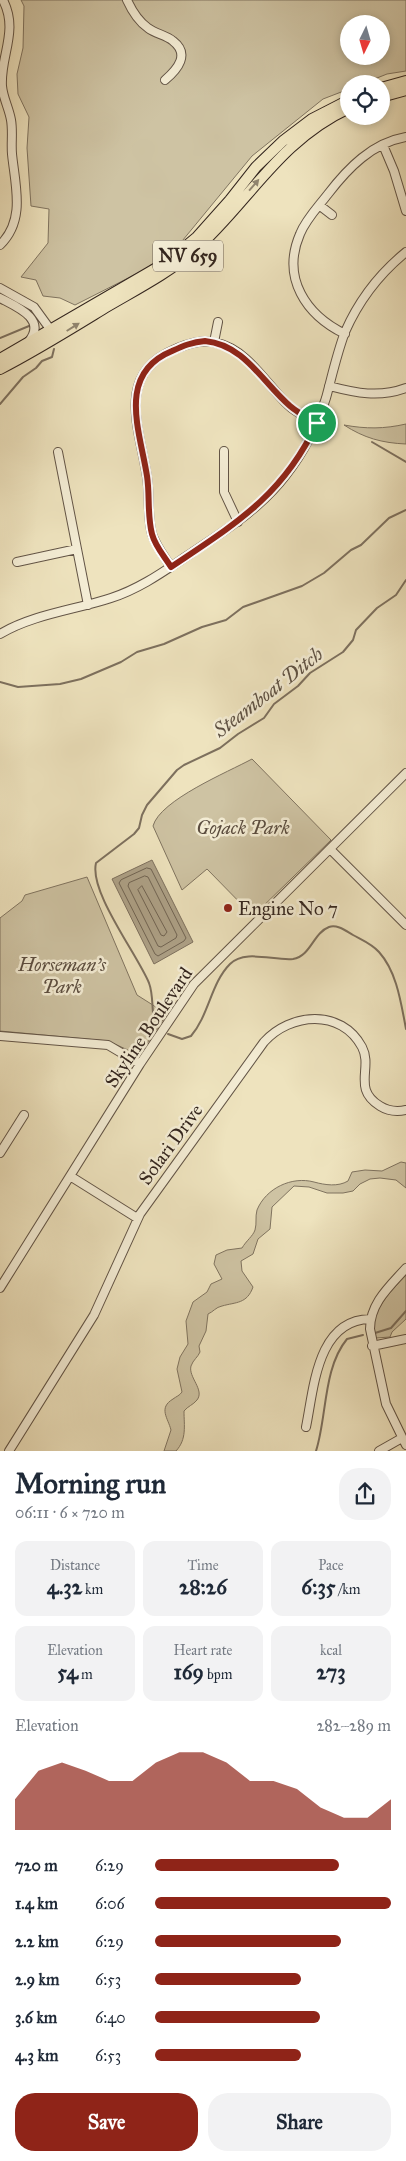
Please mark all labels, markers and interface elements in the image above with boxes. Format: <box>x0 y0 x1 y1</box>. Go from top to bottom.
north arrow <box>340 15 390 65</box>
map controls <box>340 15 390 125</box>
button: locate <box>340 75 390 125</box>
one-way arrow <box>248 179 259 192</box>
road number: NV 659 <box>153 240 223 272</box>
one-way arrow <box>66 323 79 332</box>
pin <box>296 402 338 444</box>
icon: arrive <box>303 409 331 437</box>
water label: Steamboat Ditch <box>208 642 328 743</box>
park label: Gojack Park <box>196 816 290 839</box>
place label: Engine No 7 <box>238 897 338 921</box>
marker: Engine No 7 <box>222 902 234 914</box>
park label: Horseman's Park <box>17 953 107 998</box>
street label: Skyline Boulevard <box>100 962 197 1092</box>
street label: Solari Drive <box>133 1099 207 1189</box>
text: Morning run <box>15 1466 166 1501</box>
button: share <box>339 1468 391 1520</box>
text: 06:11 · 6 × 720 m <box>15 1503 125 1522</box>
text: Distance <box>50 1557 100 1574</box>
text: Time <box>188 1557 219 1574</box>
text: Pace <box>318 1557 344 1574</box>
text: 4.32 <box>47 1574 82 1600</box>
text: 28:26 <box>179 1574 227 1600</box>
text: 6:35 <box>301 1574 336 1600</box>
text: km <box>82 1581 103 1598</box>
text: /km <box>336 1581 361 1598</box>
text: Elevation <box>47 1642 103 1659</box>
text: Heart rate <box>174 1642 232 1659</box>
text: kcal <box>320 1642 342 1659</box>
text: 54 <box>57 1659 78 1685</box>
text: 169 <box>174 1659 204 1685</box>
text: 273 <box>316 1659 346 1685</box>
text: m <box>78 1666 93 1683</box>
text: bpm <box>204 1666 232 1683</box>
text: Elevation <box>15 1716 79 1735</box>
text: 282–289 m <box>316 1716 391 1735</box>
text: 720 m <box>15 1856 58 1875</box>
text: 6:29 <box>95 1856 124 1875</box>
text: 1.4 km <box>15 1894 58 1913</box>
text: 6:06 <box>95 1894 125 1913</box>
text: 2.2 km <box>15 1932 59 1951</box>
text: 6:29 <box>95 1932 124 1951</box>
text: 2.9 km <box>15 1970 59 1989</box>
text: 6:53 <box>95 1970 121 1989</box>
text: 3.6 km <box>15 2008 57 2027</box>
text: 6:40 <box>95 2008 125 2027</box>
text: 4.3 km <box>15 2046 58 2065</box>
text: 6:53 <box>95 2046 121 2065</box>
button: Save <box>15 2093 198 2151</box>
button: Share <box>208 2093 391 2151</box>

